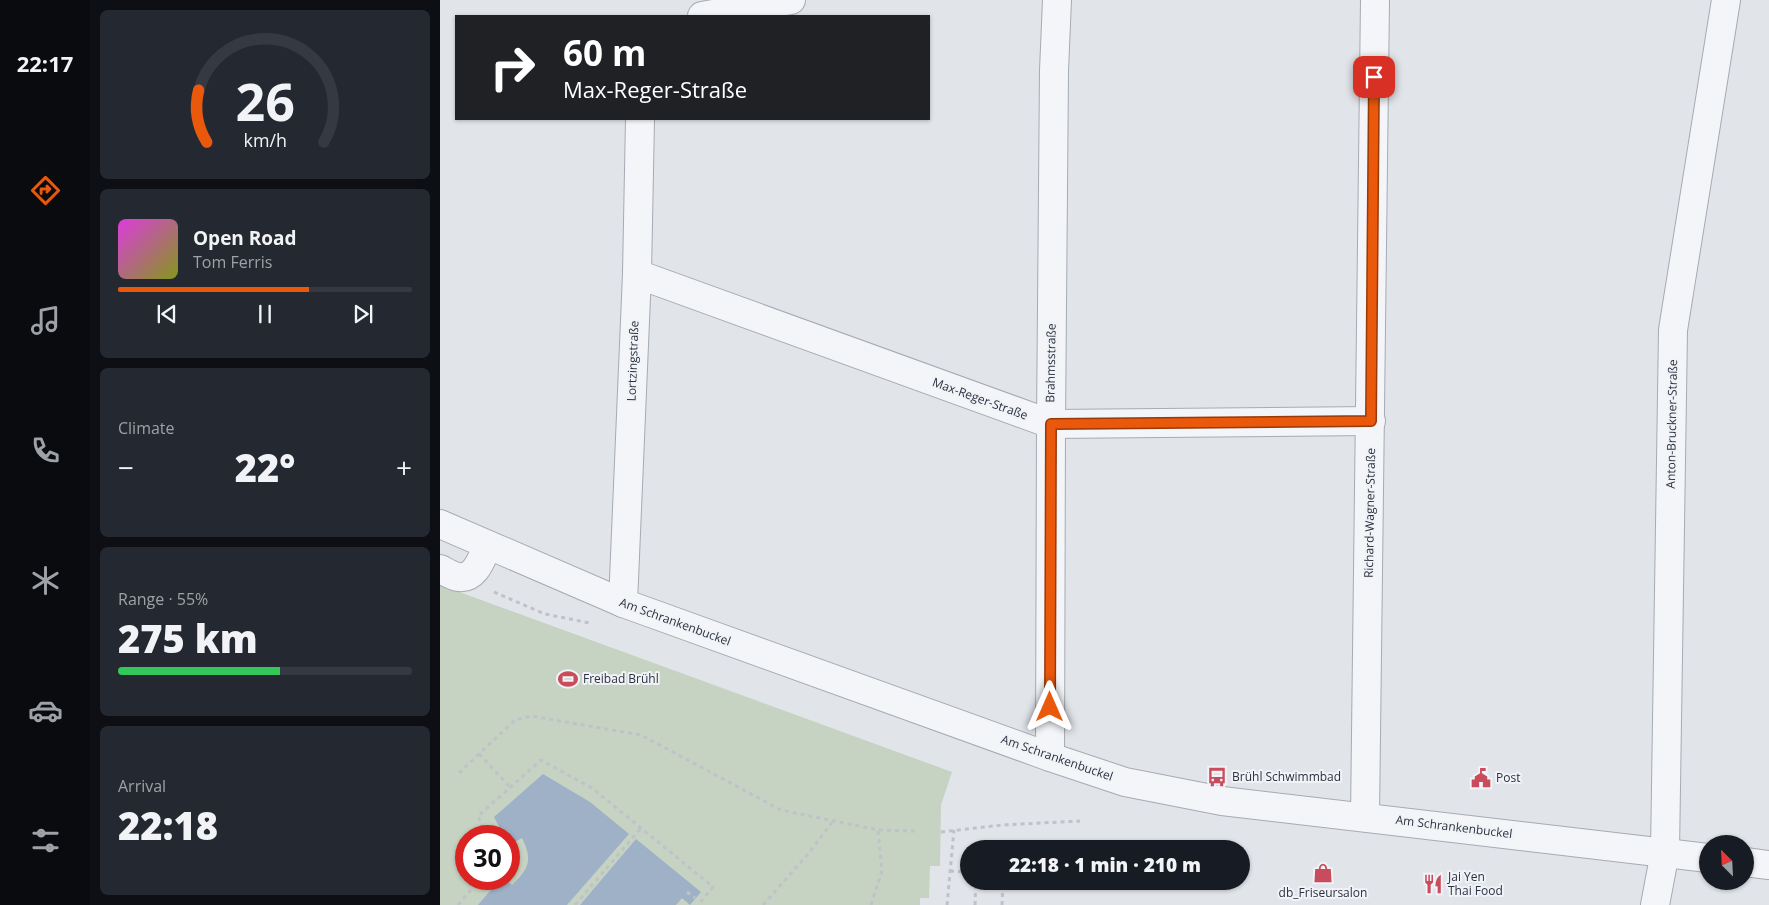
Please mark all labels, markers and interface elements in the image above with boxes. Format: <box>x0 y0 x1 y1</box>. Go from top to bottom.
text: 60 m <box>563 29 646 76</box>
icon: right <box>480 35 545 100</box>
text: 22:17 <box>17 48 73 78</box>
pin <box>1353 56 1395 98</box>
icon: arrive <box>1360 63 1388 91</box>
text: 26 <box>235 65 295 136</box>
text: Max-Reger-Straße <box>563 74 747 104</box>
text: km/h <box>243 128 287 152</box>
icon: directions <box>28 173 63 208</box>
text: Open Road <box>193 225 297 251</box>
text: Tom Ferris <box>193 251 272 273</box>
icon: previous <box>153 300 181 328</box>
icon: pause <box>251 300 279 328</box>
icon: next <box>349 300 377 328</box>
icon: music <box>28 303 63 338</box>
street label: Lortzingstraße <box>623 320 642 402</box>
street label: Brahmsstraße <box>1041 323 1060 403</box>
street label: Anton-Bruckner-Straße <box>1662 359 1681 489</box>
street label: Max-Reger-Straße <box>930 373 1030 424</box>
text: Climate <box>118 417 175 439</box>
icon: phone <box>28 433 63 468</box>
text: 22° <box>235 441 295 493</box>
text: − <box>118 448 134 486</box>
text: + <box>396 448 412 486</box>
street label: Richard-Wagner-Straße <box>1360 448 1379 578</box>
icon: climate <box>28 563 63 598</box>
text: Range · 55% <box>118 588 208 610</box>
street label: Am Schrankenbuckel <box>617 593 733 650</box>
text: 275 km <box>118 612 258 664</box>
sports icon: Freibad Brühl <box>557 668 579 690</box>
place label: Freibad Brühl <box>583 670 659 687</box>
position arrow <box>1023 680 1075 732</box>
icon: car <box>28 693 63 728</box>
street label: Am Schrankenbuckel <box>999 730 1115 785</box>
bus stop icon: Brühl Schwimmbad <box>1206 766 1228 788</box>
public building icon: Post <box>1470 767 1492 789</box>
place label: Brühl Schwimmbad <box>1232 768 1341 785</box>
place label: Post <box>1496 769 1520 786</box>
text: Arrival <box>118 775 166 797</box>
text: 22:18 <box>118 799 218 851</box>
street label: Am Schrankenbuckel <box>1395 811 1513 842</box>
icon: filters <box>28 823 63 858</box>
speed limit sign: 30 <box>455 825 520 890</box>
north arrow <box>1699 835 1754 890</box>
map controls <box>1699 835 1754 890</box>
text: 22:18 · 1 min · 210 m <box>1009 852 1201 878</box>
shop icon: db_Friseursalon <box>1312 862 1334 884</box>
place label: Jai Yen Thai Food <box>1447 868 1503 899</box>
restaurant icon: Jai Yen Thai Food <box>1422 873 1444 895</box>
place label: db_Friseursalon <box>1279 884 1367 901</box>

